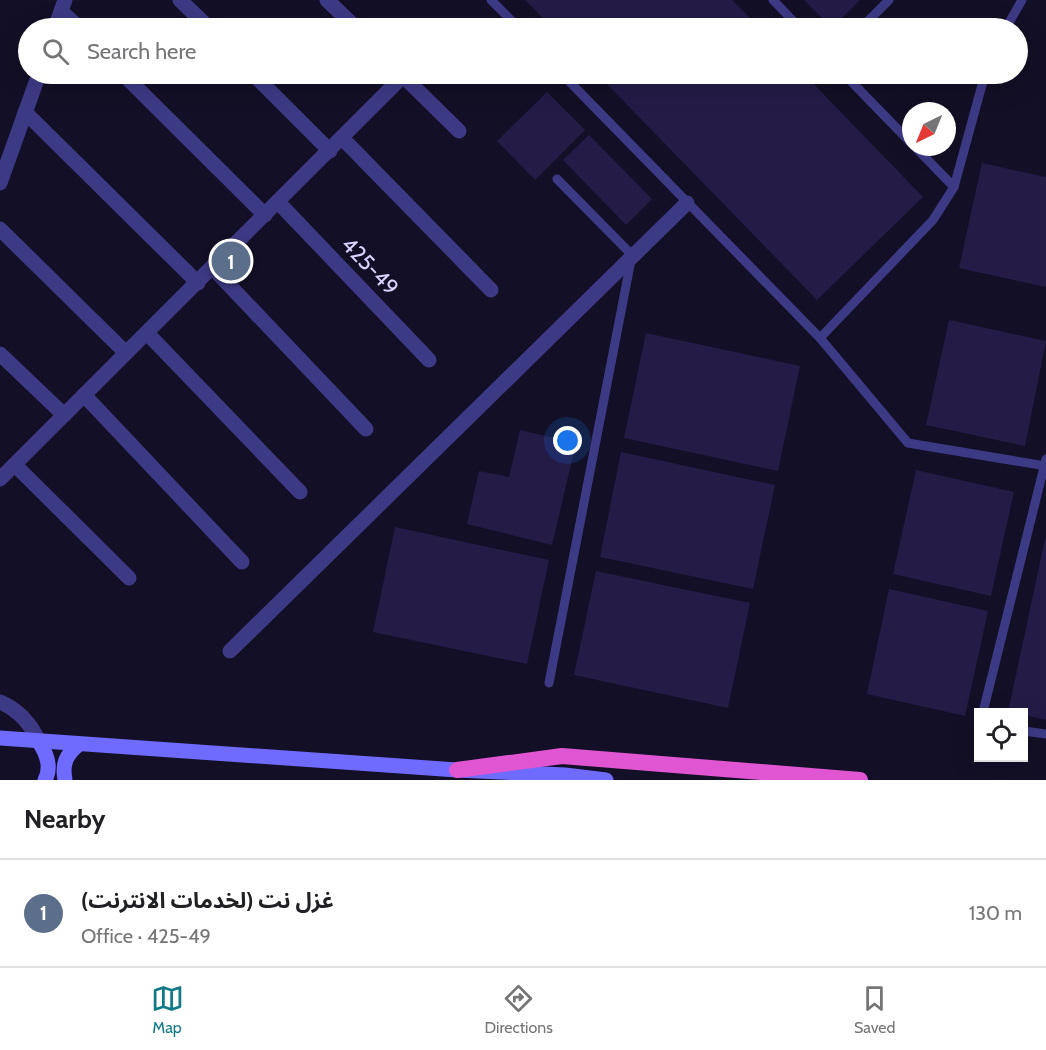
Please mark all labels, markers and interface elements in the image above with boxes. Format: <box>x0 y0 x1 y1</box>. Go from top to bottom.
search box <box>18 18 1028 84</box>
icon: search <box>39 35 72 68</box>
text: Search here <box>87 38 196 65</box>
north arrow <box>902 102 956 156</box>
street label: 425-49 <box>336 231 404 301</box>
pin: 1 <box>212 238 250 284</box>
your location <box>553 426 582 455</box>
map controls <box>974 708 1028 762</box>
button: locate <box>974 708 1028 762</box>
text: Nearby <box>24 803 105 835</box>
text: غزل نت (لخدمات الانترنت) <box>81 887 334 914</box>
text: 1 <box>40 901 47 925</box>
text: 130 m <box>969 901 1022 925</box>
text: Office · 425-49 <box>81 924 211 948</box>
tab: Map <box>151 982 184 1037</box>
tab: Directions <box>485 982 553 1037</box>
tab: Saved <box>854 982 895 1037</box>

